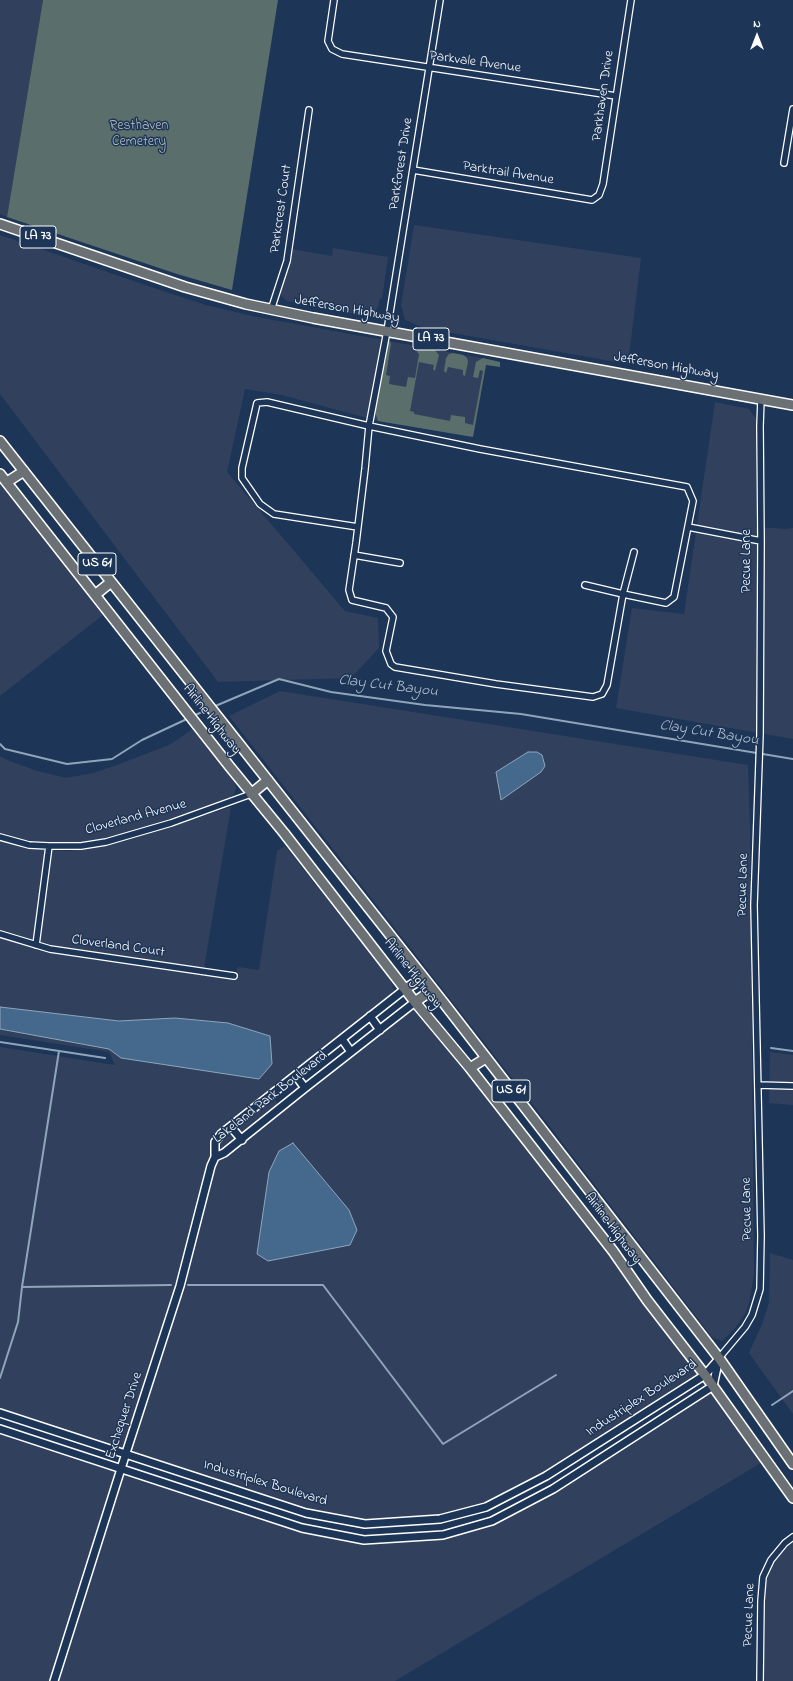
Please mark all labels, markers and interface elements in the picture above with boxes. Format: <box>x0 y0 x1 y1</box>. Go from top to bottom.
north arrow <box>737 16 777 56</box>
text: N <box>753 16 761 32</box>
street label: Parkvale Avenue <box>428 48 522 78</box>
street label: Parkhaven Drive <box>589 50 619 142</box>
street label: Parkforest Drive <box>386 117 418 211</box>
park label: Resthaven Cemetery <box>109 119 169 152</box>
street label: Parktrail Avenue <box>461 158 555 190</box>
street label: Parkcrest Court <box>267 164 297 254</box>
road number: LA 73 <box>20 226 56 248</box>
street label: Jefferson Highway <box>293 293 401 327</box>
road number: LA 73 <box>413 328 449 350</box>
street label: Jefferson Highway <box>612 350 720 384</box>
street label: Pecue Lane <box>740 529 756 593</box>
road number: US 61 <box>78 553 116 575</box>
water label: Clay Cut Bayou <box>337 672 439 702</box>
street label: Airline Highway <box>178 681 244 759</box>
water label: Clay Cut Bayou <box>658 717 760 751</box>
street label: Cloverland Avenue <box>84 796 188 840</box>
street label: Pecue Lane <box>735 853 753 917</box>
street label: Cloverland Court <box>70 932 166 962</box>
street label: Airline Highway <box>379 935 445 1013</box>
street label: Lakeland Park Boulevard <box>210 1048 332 1148</box>
road number: US 61 <box>492 1080 530 1102</box>
street label: Pecue Lane <box>739 1177 757 1241</box>
street label: Airline Highway <box>580 1190 644 1268</box>
street label: Industriplex Boulevard <box>583 1357 701 1441</box>
street label: Exchequer Drive <box>103 1370 147 1462</box>
street label: Industriplex Boulevard <box>201 1457 329 1511</box>
street label: Pecue Lane <box>740 1583 760 1647</box>

